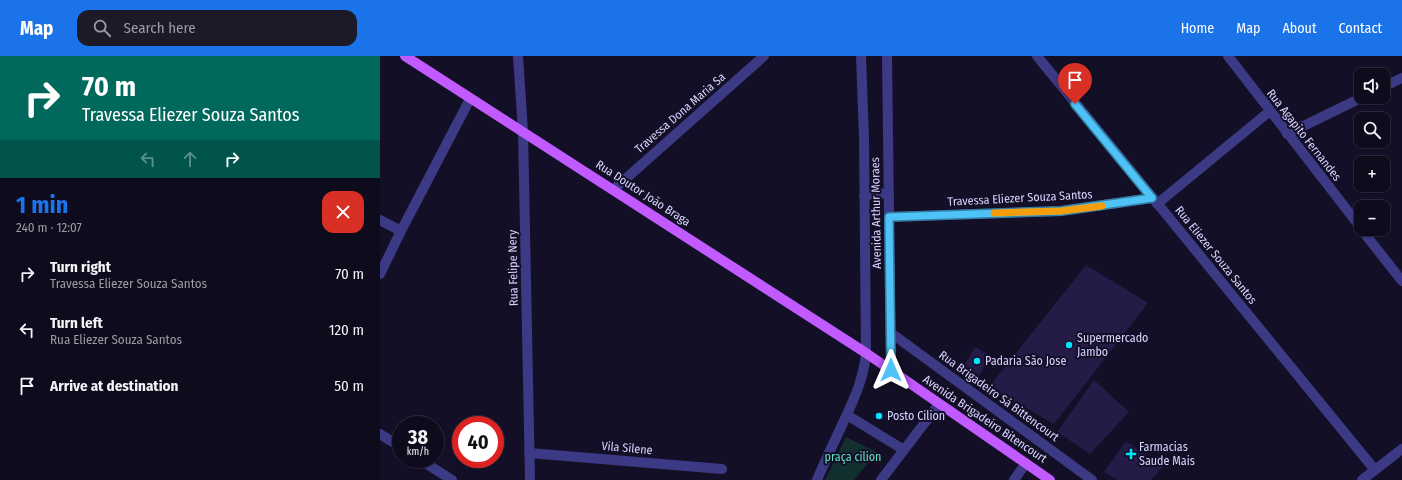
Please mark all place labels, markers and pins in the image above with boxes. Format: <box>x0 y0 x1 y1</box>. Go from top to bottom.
pin <box>1058 63 1092 104</box>
place label: Supermercado Jambo <box>1077 331 1148 359</box>
marker: Supermercado Jambo <box>1064 340 1074 350</box>
place label: Padaria São Jose <box>985 354 1066 368</box>
marker: Padaria São Jose <box>972 356 982 366</box>
place label: Posto Cilion <box>887 409 945 423</box>
marker: Posto Cilion <box>874 411 884 421</box>
place label: Farmacias Saude Mais <box>1139 440 1195 468</box>
marker: Farmacias Saude Mais <box>1126 449 1136 459</box>

